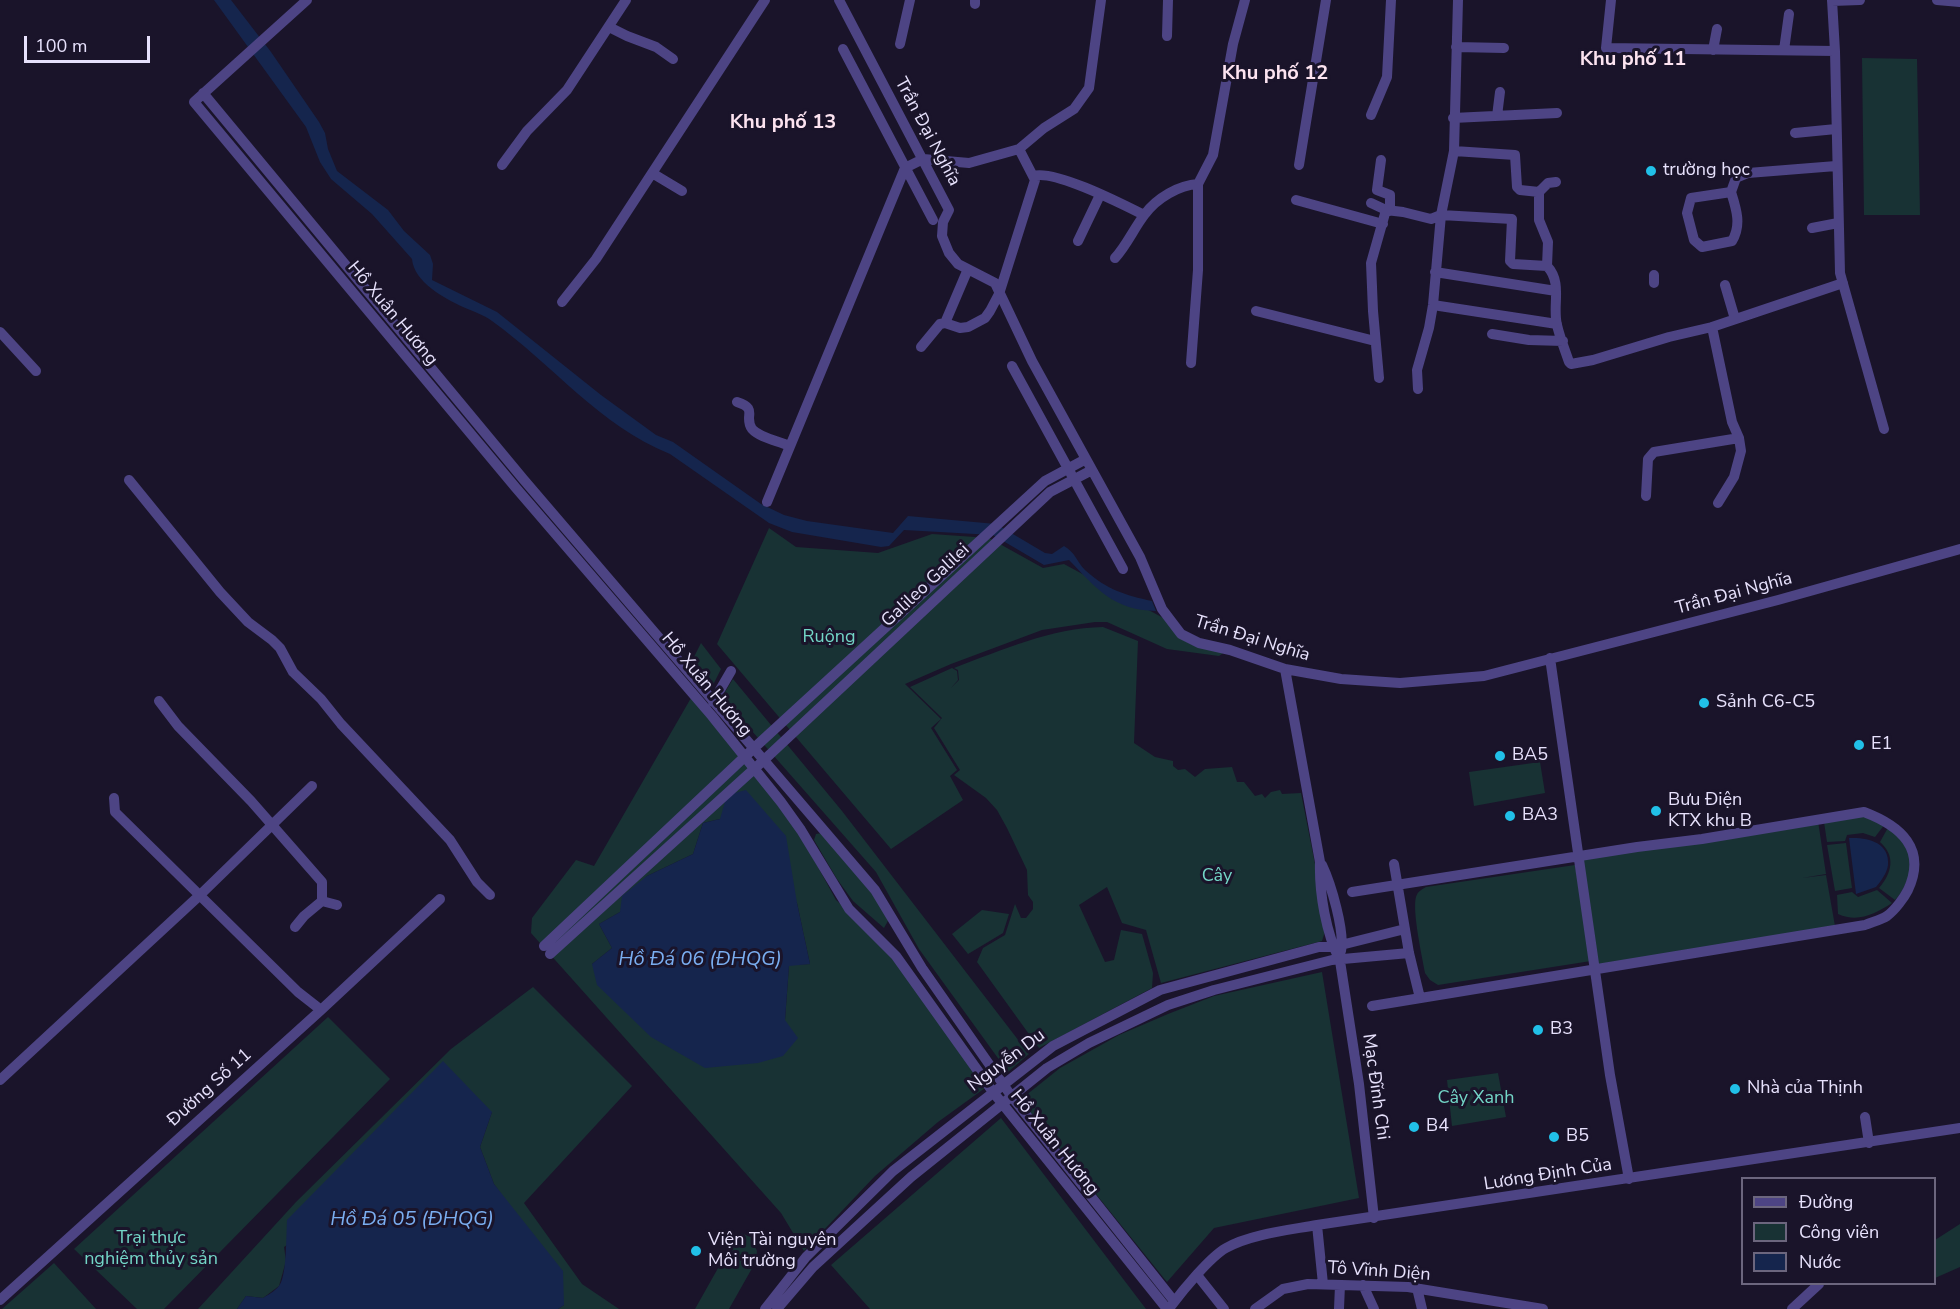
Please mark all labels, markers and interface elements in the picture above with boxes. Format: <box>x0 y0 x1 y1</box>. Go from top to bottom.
scale bar <box>27 24 153 62</box>
text: 100 m <box>35 34 87 58</box>
district label: Khu phố 11 <box>1580 48 1686 72</box>
district label: Khu phố 12 <box>1222 62 1328 86</box>
street label: Trần Đại Nghĩa <box>889 74 965 190</box>
district label: Khu phố 13 <box>730 111 836 135</box>
place label: trường học <box>1663 160 1750 182</box>
marker: trường học <box>1644 164 1658 178</box>
street label: Hồ Xuân Hương <box>342 258 442 370</box>
street label: Galileo Galilei <box>877 540 975 632</box>
street label: Trần Đại Nghĩa <box>1673 568 1795 620</box>
street label: Trần Đại Nghĩa <box>1192 611 1312 667</box>
park label: Ruộng <box>803 627 855 649</box>
street label: Hồ Xuân Hương <box>656 629 756 741</box>
place label: Sảnh C6-C5 <box>1716 692 1815 714</box>
marker: Sảnh C6-C5 <box>1697 696 1711 710</box>
place label: E1 <box>1871 734 1892 756</box>
marker: E1 <box>1852 738 1866 752</box>
place label: BA5 <box>1512 745 1548 767</box>
marker: BA5 <box>1493 749 1507 763</box>
place label: Bưu Điện KTX khu B <box>1668 790 1752 832</box>
marker: Bưu Điện KTX khu B <box>1649 804 1663 818</box>
place label: BA3 <box>1522 805 1558 827</box>
marker: BA3 <box>1503 809 1517 823</box>
park label: Cây <box>1202 866 1232 888</box>
water label: Hồ Đá 06 (ĐHQG) <box>618 948 782 972</box>
place label: B3 <box>1550 1019 1573 1041</box>
marker: B3 <box>1531 1023 1545 1037</box>
street label: Nguyễn Du <box>964 1025 1050 1097</box>
street label: Mạc Đĩnh Chi <box>1357 1033 1393 1141</box>
street label: Đường Số 11 <box>163 1044 257 1132</box>
place label: Nhà của Thịnh <box>1747 1078 1863 1100</box>
marker: Nhà của Thịnh <box>1728 1082 1742 1096</box>
street label: Hồ Xuân Hương <box>1005 1086 1103 1200</box>
park label: Cây Xanh <box>1438 1088 1514 1110</box>
place label: B4 <box>1426 1116 1449 1138</box>
marker: B4 <box>1407 1120 1421 1134</box>
place label: B5 <box>1566 1126 1589 1148</box>
marker: B5 <box>1547 1130 1561 1144</box>
street label: Lương Định Của <box>1482 1154 1614 1196</box>
legend <box>1741 1177 1936 1285</box>
text: Đường <box>1799 1190 1853 1214</box>
water label: Hồ Đá 05 (ĐHQG) <box>330 1208 494 1232</box>
text: Công viên <box>1799 1220 1879 1244</box>
park label: Trại thực nghiệm thủy sản <box>84 1228 218 1270</box>
place label: Viện Tài nguyên Môi trường <box>708 1230 837 1272</box>
marker: Viện Tài nguyên Môi trường <box>689 1244 703 1258</box>
text: Nước <box>1799 1250 1841 1274</box>
street label: Tô Vĩnh Diện <box>1327 1258 1431 1286</box>

